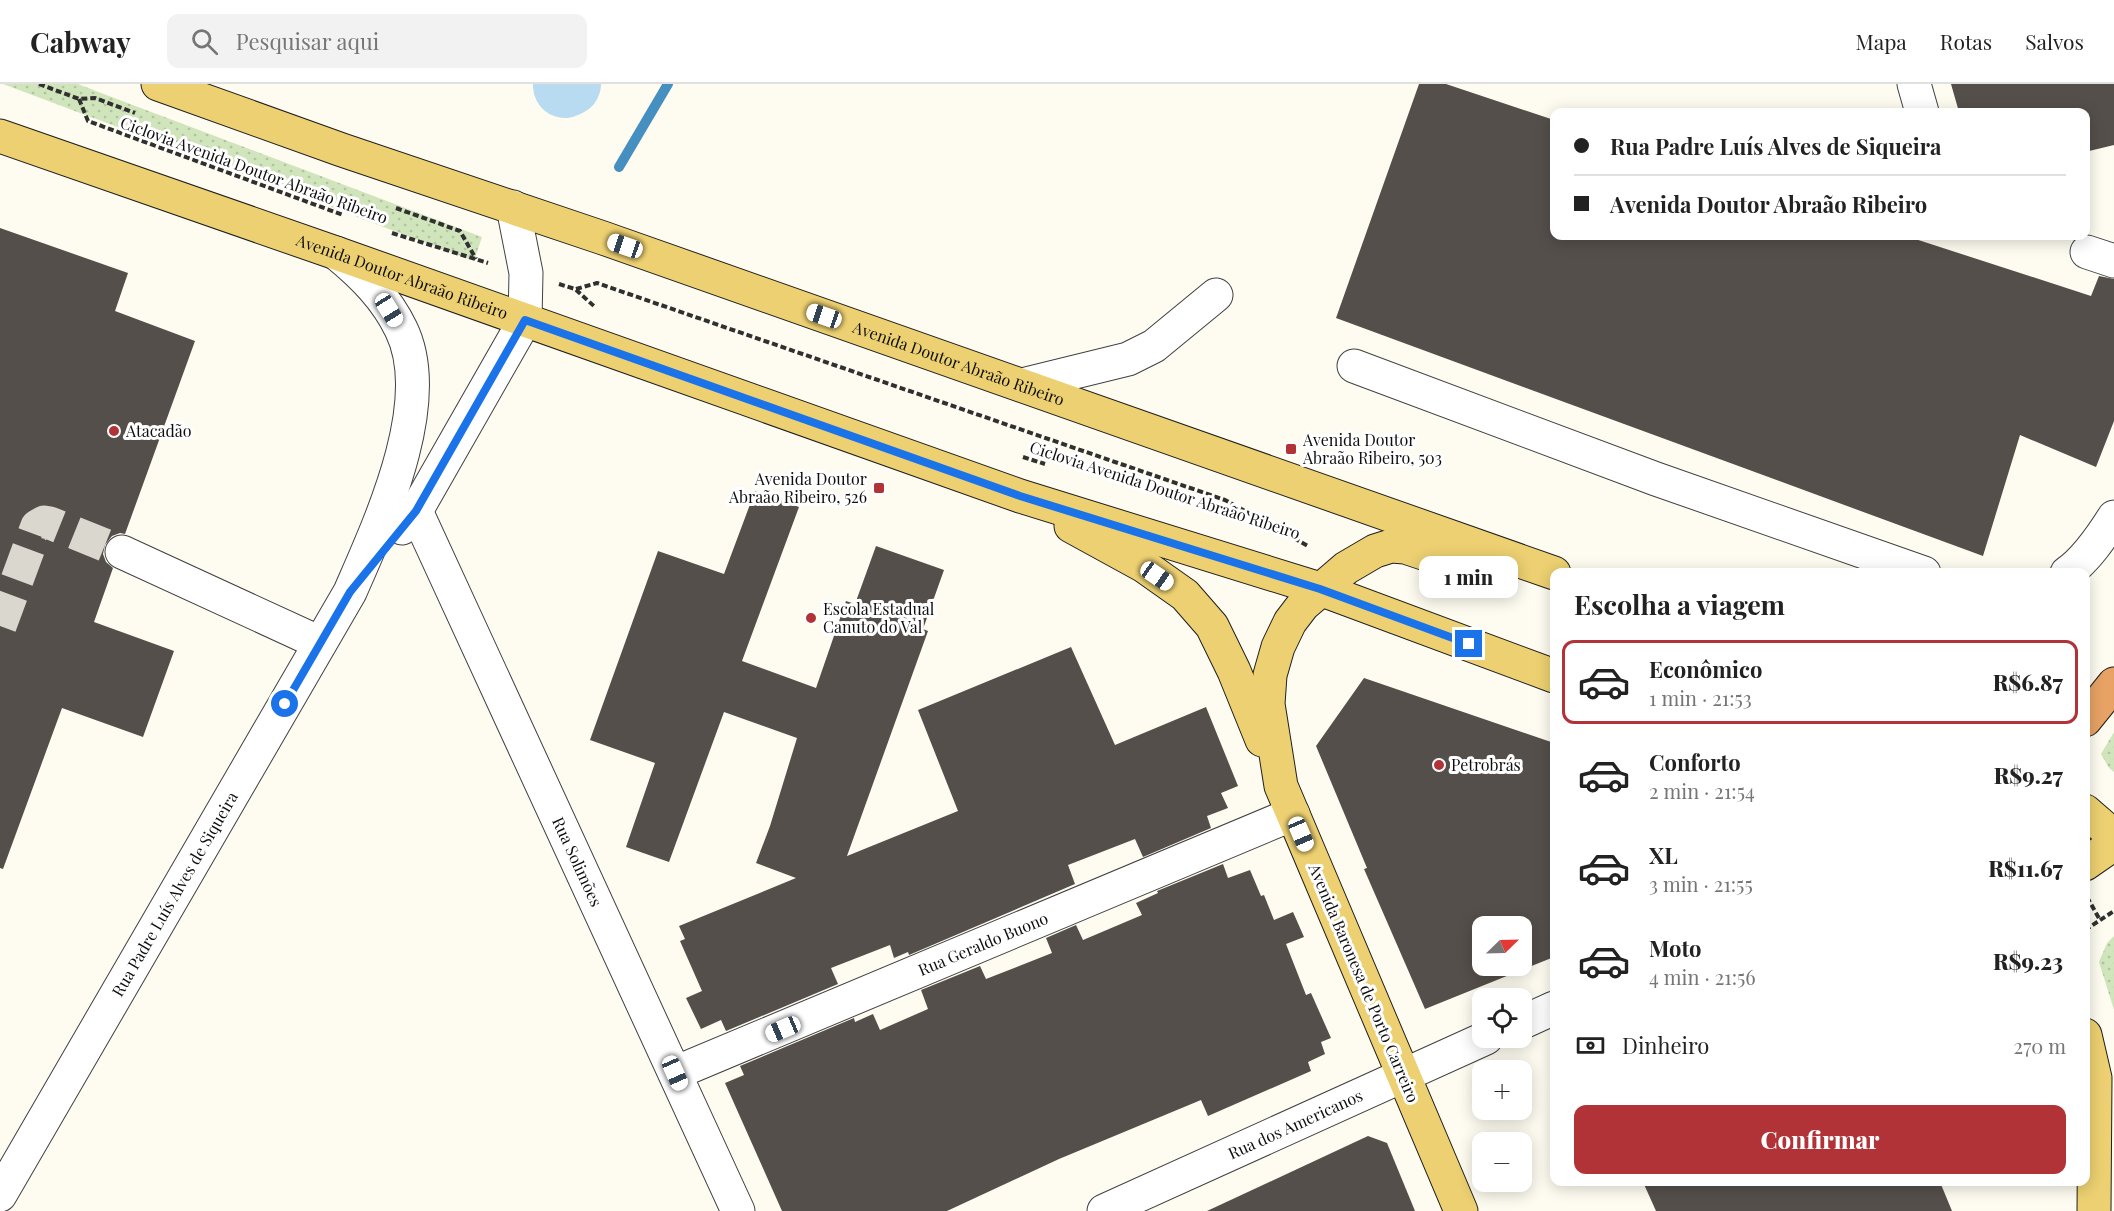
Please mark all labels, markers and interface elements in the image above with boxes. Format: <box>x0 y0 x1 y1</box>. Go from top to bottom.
search box <box>167 14 587 68</box>
text: Cabway <box>30 23 131 60</box>
icon: search <box>188 25 221 58</box>
text: Pesquisar aqui <box>236 26 379 56</box>
text: Mapa <box>1856 27 1907 55</box>
text: Rotas <box>1940 27 1992 55</box>
text: Salvos <box>2025 27 2084 55</box>
street label: Ciclovia Avenida Doutor Abraão Ribeiro <box>118 111 391 228</box>
text: Rua Padre Luís Alves de Siqueira <box>1610 131 1941 161</box>
text: Avenida Doutor Abraão Ribeiro <box>1610 189 1927 219</box>
street label: Avenida Doutor Abraão Ribeiro <box>293 229 511 323</box>
car <box>605 232 645 260</box>
car <box>372 290 406 330</box>
car <box>804 302 844 330</box>
street label: Avenida Doutor Abraão Ribeiro <box>849 316 1068 410</box>
place label: Atacadão <box>125 420 192 441</box>
marker: Atacadão <box>107 424 121 438</box>
place label: Avenida Doutor Abraão Ribeiro, 503 <box>1302 429 1442 468</box>
street label: Ciclovia Avenida Doutor Abraão Ribeiro <box>1027 436 1303 543</box>
marker: Avenida Doutor Abraão Ribeiro, 503 <box>1284 442 1298 456</box>
place label: Avenida Doutor Abraão Ribeiro, 526 <box>728 468 867 507</box>
marker: Avenida Doutor Abraão Ribeiro, 526 <box>872 481 886 495</box>
callout: 1 min <box>1420 557 1518 599</box>
car <box>1137 558 1177 594</box>
text: 1 min <box>1444 563 1493 590</box>
text: Escolha a viagem <box>1574 586 1785 622</box>
place label: Escola Estadual Canuto do Val <box>823 598 935 637</box>
marker: Escola Estadual Canuto do Val <box>804 611 818 625</box>
route end <box>1455 630 1482 657</box>
text: Econômico <box>1649 654 1762 684</box>
icon: car <box>1577 655 1631 709</box>
text: R$6.87 <box>1993 667 2063 697</box>
text: 1 min · 21:53 <box>1649 684 1752 711</box>
route start <box>271 690 298 717</box>
text: Conforto <box>1649 747 1741 777</box>
icon: car <box>1577 748 1631 802</box>
place label: Petrobrás <box>1451 754 1521 775</box>
marker: Petrobrás <box>1432 758 1446 772</box>
text: R$9.27 <box>1994 760 2063 790</box>
text: 2 min · 21:54 <box>1649 777 1755 804</box>
street label: Rua Padre Luís Alves de Siqueira <box>107 788 242 1000</box>
street label: Rua Solimões <box>548 813 607 910</box>
car <box>1286 814 1316 854</box>
text: XL <box>1649 840 1678 870</box>
icon: car <box>1577 841 1631 895</box>
text: R$11.67 <box>1988 853 2063 883</box>
street label: Avenida Baronesa de Porto Carreiro <box>1304 859 1424 1106</box>
text: 3 min · 21:55 <box>1649 870 1753 897</box>
street label: Rua Geraldo Buono <box>915 907 1051 980</box>
north arrow <box>1472 916 1532 976</box>
map controls <box>1472 916 1532 1192</box>
text: Moto <box>1649 933 1702 963</box>
icon: car <box>1577 934 1631 988</box>
text: R$9.23 <box>1993 946 2063 976</box>
text: 4 min · 21:56 <box>1649 963 1756 990</box>
button: locate <box>1472 988 1532 1048</box>
car <box>763 1014 803 1044</box>
icon: cash <box>1574 1029 1607 1062</box>
text: Dinheiro <box>1622 1030 1709 1060</box>
text: 270 m <box>2014 1032 2066 1059</box>
car <box>659 1053 691 1093</box>
button: + <box>1472 1060 1532 1120</box>
street label: Rua dos Americanos <box>1224 1084 1366 1164</box>
button: Confirmar <box>1574 1105 2066 1174</box>
button: − <box>1472 1132 1532 1192</box>

